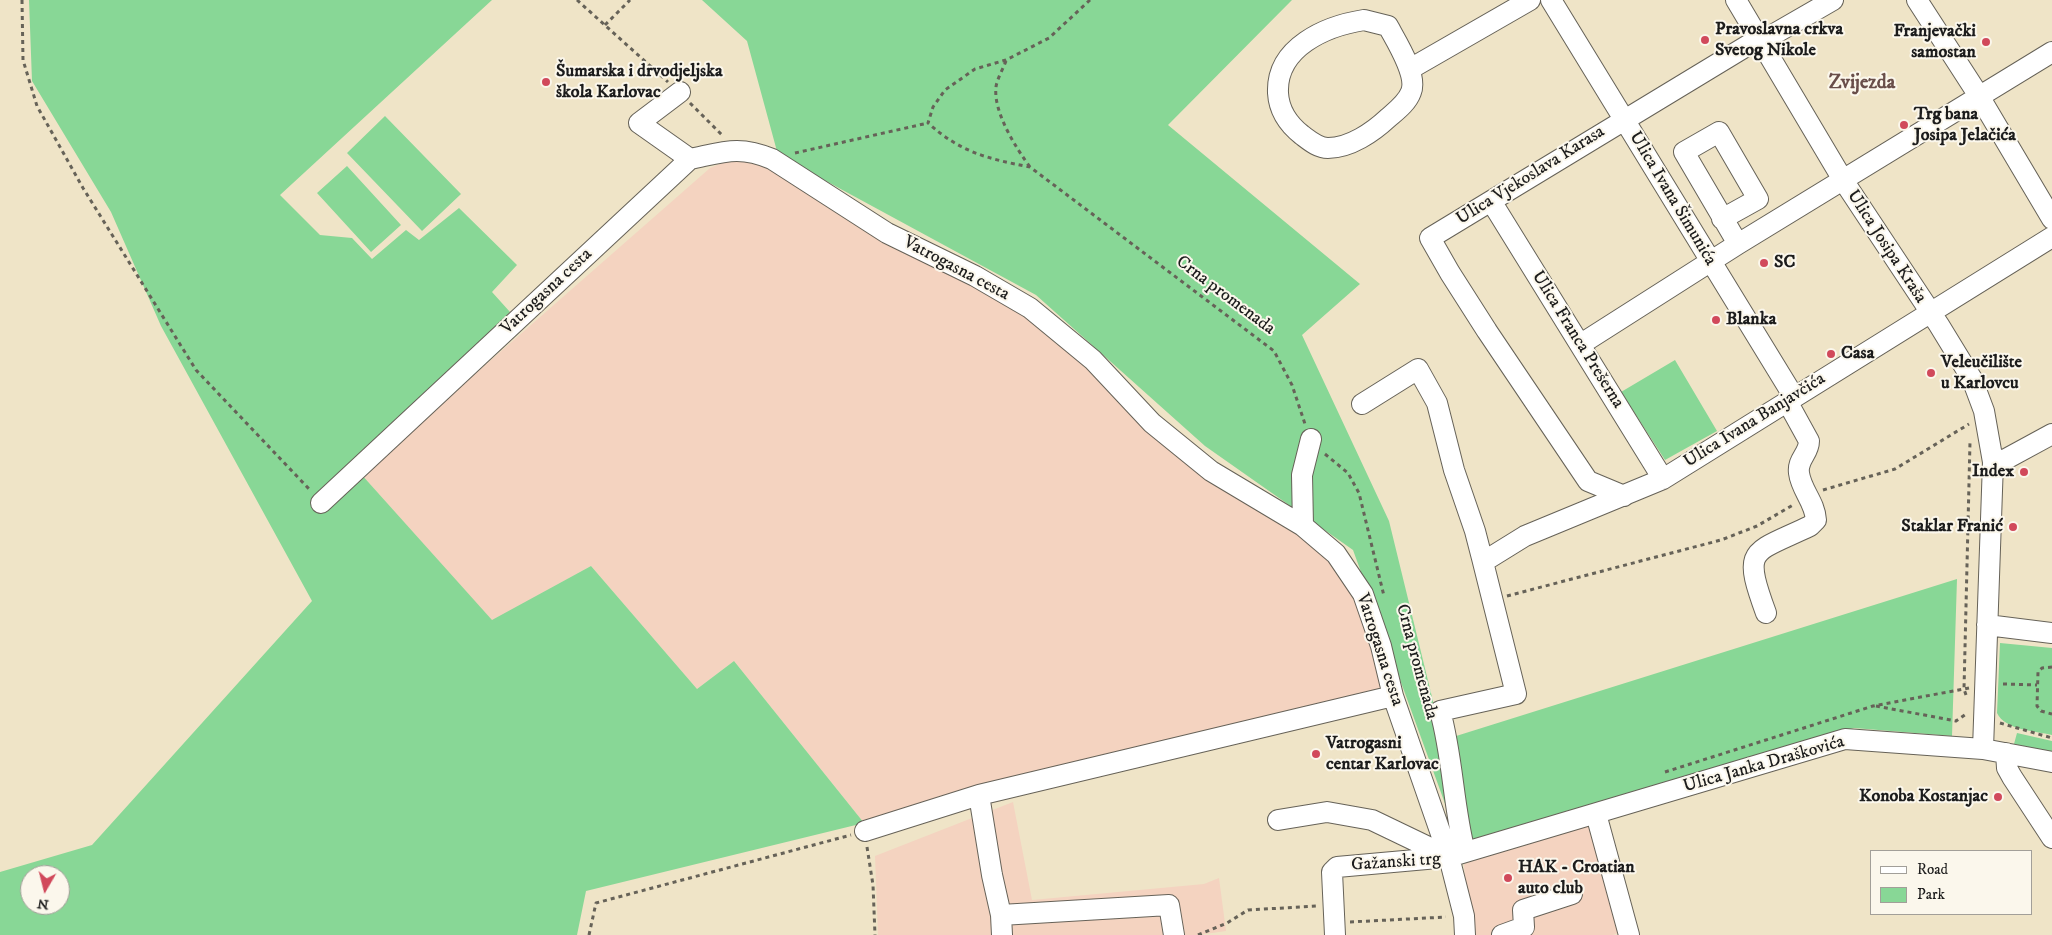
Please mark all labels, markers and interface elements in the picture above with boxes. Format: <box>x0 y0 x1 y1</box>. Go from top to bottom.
place label: Pravoslavna crkva Svetog Nikole <box>1715 19 1843 62</box>
place label: Franjevački samostan <box>1893 21 1976 64</box>
marker: Pravoslavna crkva Svetog Nikole <box>1699 34 1711 46</box>
marker: Franjevački samostan <box>1980 36 1992 48</box>
place label: Šumarska i drvodjeljska škola Karlovac <box>556 61 723 104</box>
district label: Zvijezda <box>1829 72 1895 96</box>
marker: Šumarska i drvodjeljska škola Karlovac <box>540 76 552 88</box>
place label: Trg bana Josipa Jelačića <box>1914 104 2016 146</box>
marker: Trg bana Josipa Jelačića <box>1898 119 1910 131</box>
street label: Ulica Vjekoslava Karasa <box>1453 122 1609 230</box>
street label: Ulica Ivana Šimunića <box>1623 128 1721 270</box>
street label: Ulica Josipa Kraša <box>1841 186 1931 308</box>
street label: Vatrogasna cesta <box>899 232 1013 306</box>
street label: Vatrogasna cesta <box>497 244 597 340</box>
street label: Crna promenada <box>1171 252 1279 340</box>
place label: SC <box>1774 252 1795 274</box>
marker: SC <box>1758 257 1770 269</box>
street label: Ulica Franca Prešerna <box>1526 267 1628 413</box>
place label: Blanka <box>1726 309 1776 331</box>
marker: Blanka <box>1710 314 1722 326</box>
place label: Casa <box>1841 343 1874 365</box>
marker: Casa <box>1825 348 1837 360</box>
place label: Veleučilište u Karlovcu <box>1941 352 2022 394</box>
marker: Veleučilište u Karlovcu <box>1925 367 1937 379</box>
street label: Ulica Ivana Banjavčića <box>1680 369 1830 473</box>
place label: Index <box>1972 461 2014 483</box>
marker: Index <box>2018 466 2030 478</box>
place label: Staklar Franić <box>1901 516 2003 538</box>
marker: Staklar Franić <box>2007 521 2019 533</box>
street label: Vatrogasna cesta <box>1351 591 1407 709</box>
street label: Crna promenada <box>1390 602 1442 722</box>
street label: Ulica Janka Draškovića <box>1681 732 1847 798</box>
place label: Vatrogasni centar Karlovac <box>1326 733 1439 776</box>
marker: Vatrogasni centar Karlovac <box>1310 748 1322 760</box>
place label: Konoba Kostanjac <box>1859 786 1988 808</box>
marker: Konoba Kostanjac <box>1992 791 2004 803</box>
street label: Gažanski trg <box>1350 849 1442 877</box>
legend <box>1870 850 2032 915</box>
place label: HAK - Croatian auto club <box>1518 857 1635 900</box>
text: Road <box>1917 860 1948 879</box>
north arrow <box>20 865 70 915</box>
marker: HAK - Croatian auto club <box>1502 872 1514 884</box>
text: Park <box>1917 885 1945 904</box>
text: N <box>36 894 50 914</box>

